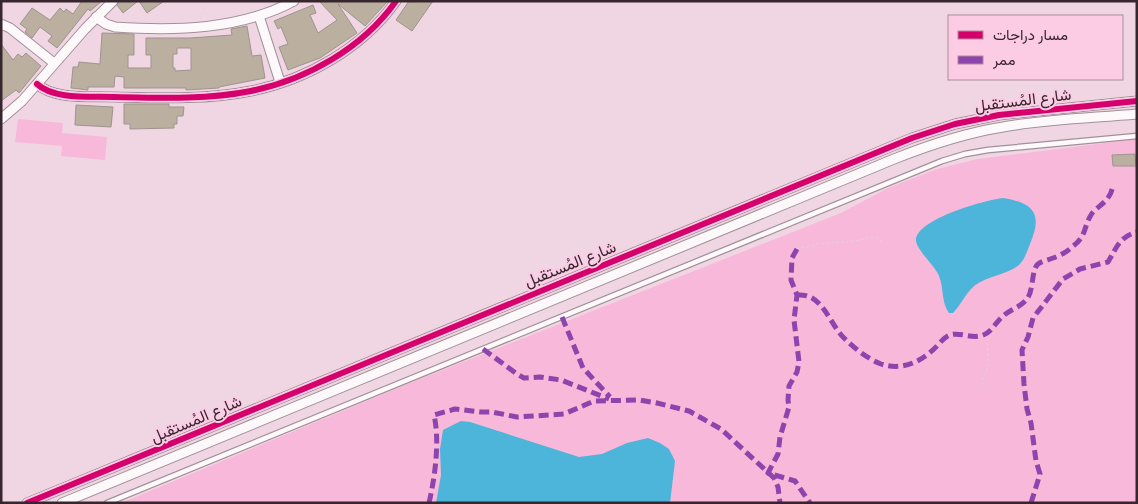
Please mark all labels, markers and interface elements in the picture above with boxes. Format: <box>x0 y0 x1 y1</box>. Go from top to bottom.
legend <box>948 15 1123 80</box>
text: مسار دراجات <box>993 26 1068 44</box>
text: ممر <box>992 51 1015 69</box>
street label: شارع المُستقبل <box>974 85 1073 117</box>
street label: شارع المُستقبل <box>521 237 619 293</box>
street label: شارع المُستقبل <box>148 391 245 449</box>

